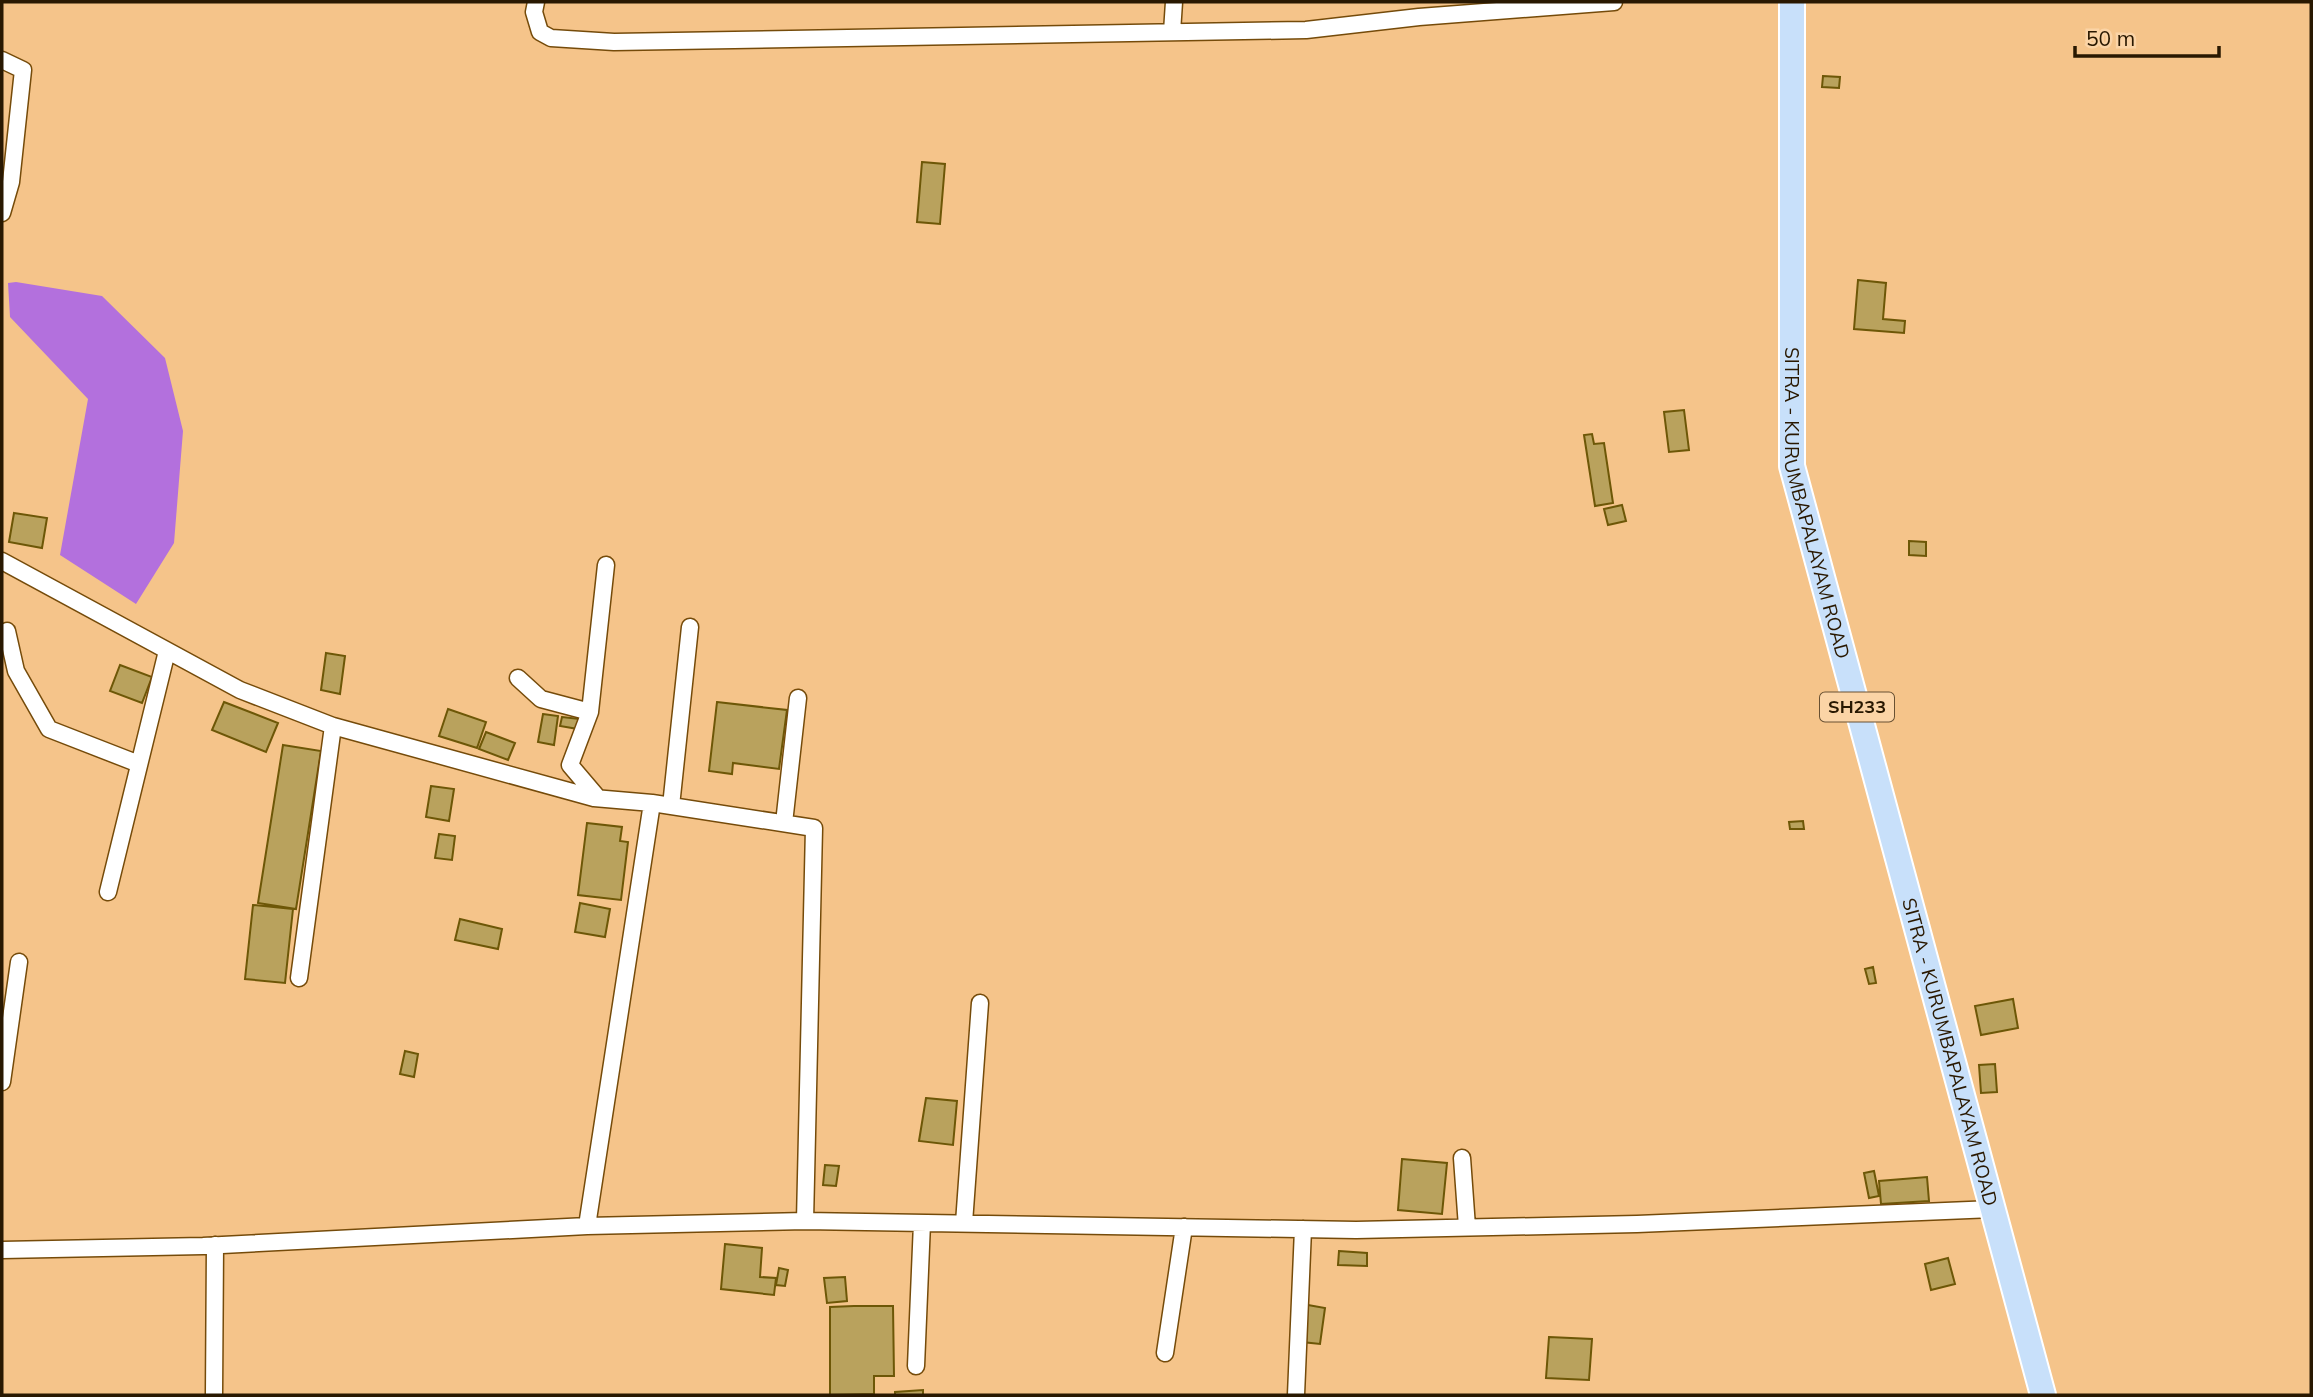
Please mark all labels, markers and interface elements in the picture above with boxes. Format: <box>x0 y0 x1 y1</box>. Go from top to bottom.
scale bar <box>2075 14 2218 58</box>
text: 50 m <box>2086 25 2135 51</box>
street label: SITRA - KURUMBAPALAYAM ROAD <box>1779 347 1855 661</box>
road number: SH233 <box>1820 692 1894 722</box>
street label: SITRA - KURUMBAPALAYAM ROAD <box>1897 895 2003 1209</box>

